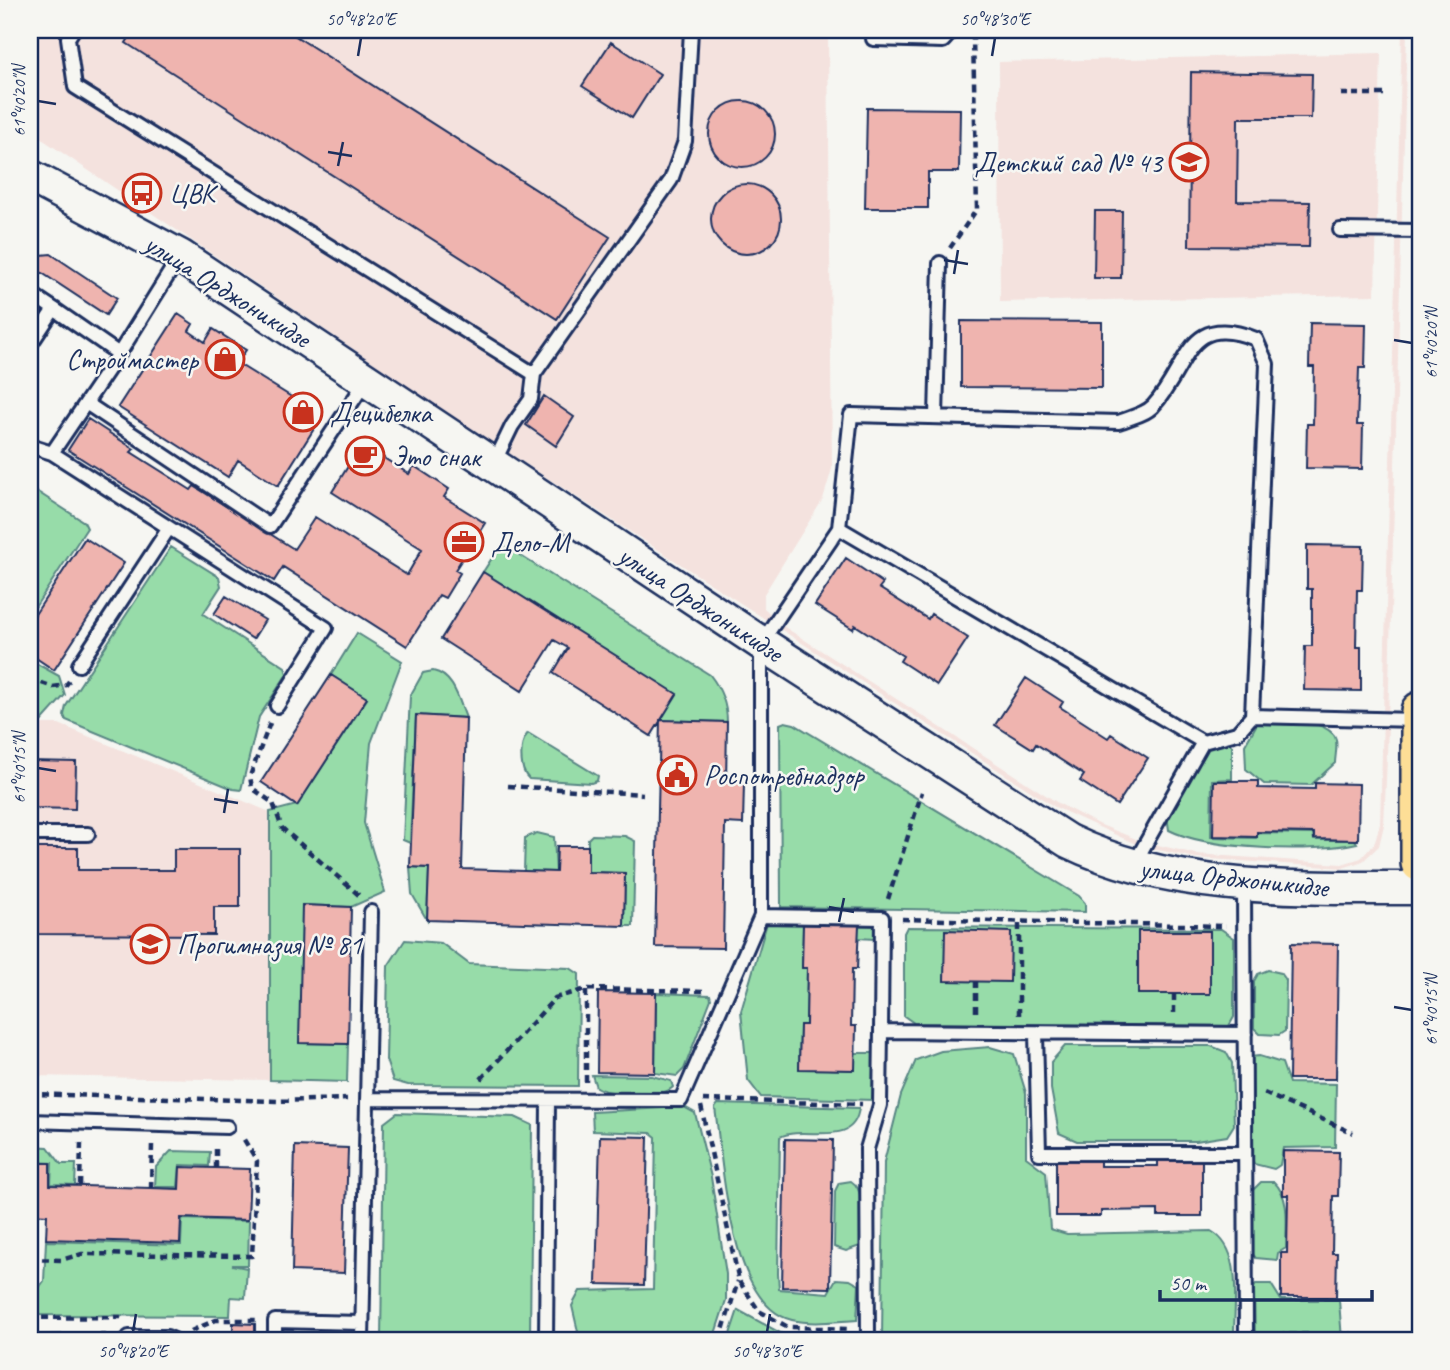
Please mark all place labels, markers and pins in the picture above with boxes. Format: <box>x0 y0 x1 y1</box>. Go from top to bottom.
school or university icon: Детский сад № 43 <box>1168 141 1210 183</box>
place label: Детский сад № 43 <box>975 145 1164 180</box>
bus stop icon: ЦВК <box>121 172 163 214</box>
place label: ЦВК <box>169 176 218 211</box>
shop icon: Строймастер <box>204 338 246 380</box>
place label: Строймастер <box>66 342 199 377</box>
shop icon: Децибелка <box>282 391 324 433</box>
place label: Децибелка <box>330 395 433 430</box>
cafe icon: Это снак <box>344 435 386 477</box>
place label: Это снак <box>392 439 483 474</box>
office icon: Дело-М <box>443 521 485 563</box>
place label: Дело-М <box>491 525 572 560</box>
public building icon: Роспотребнадзор <box>656 754 698 796</box>
place label: Роспотребнадзор <box>704 758 866 793</box>
school or university icon: Прогимназия № 81 <box>129 923 171 965</box>
place label: Прогимназия № 81 <box>177 927 363 962</box>

